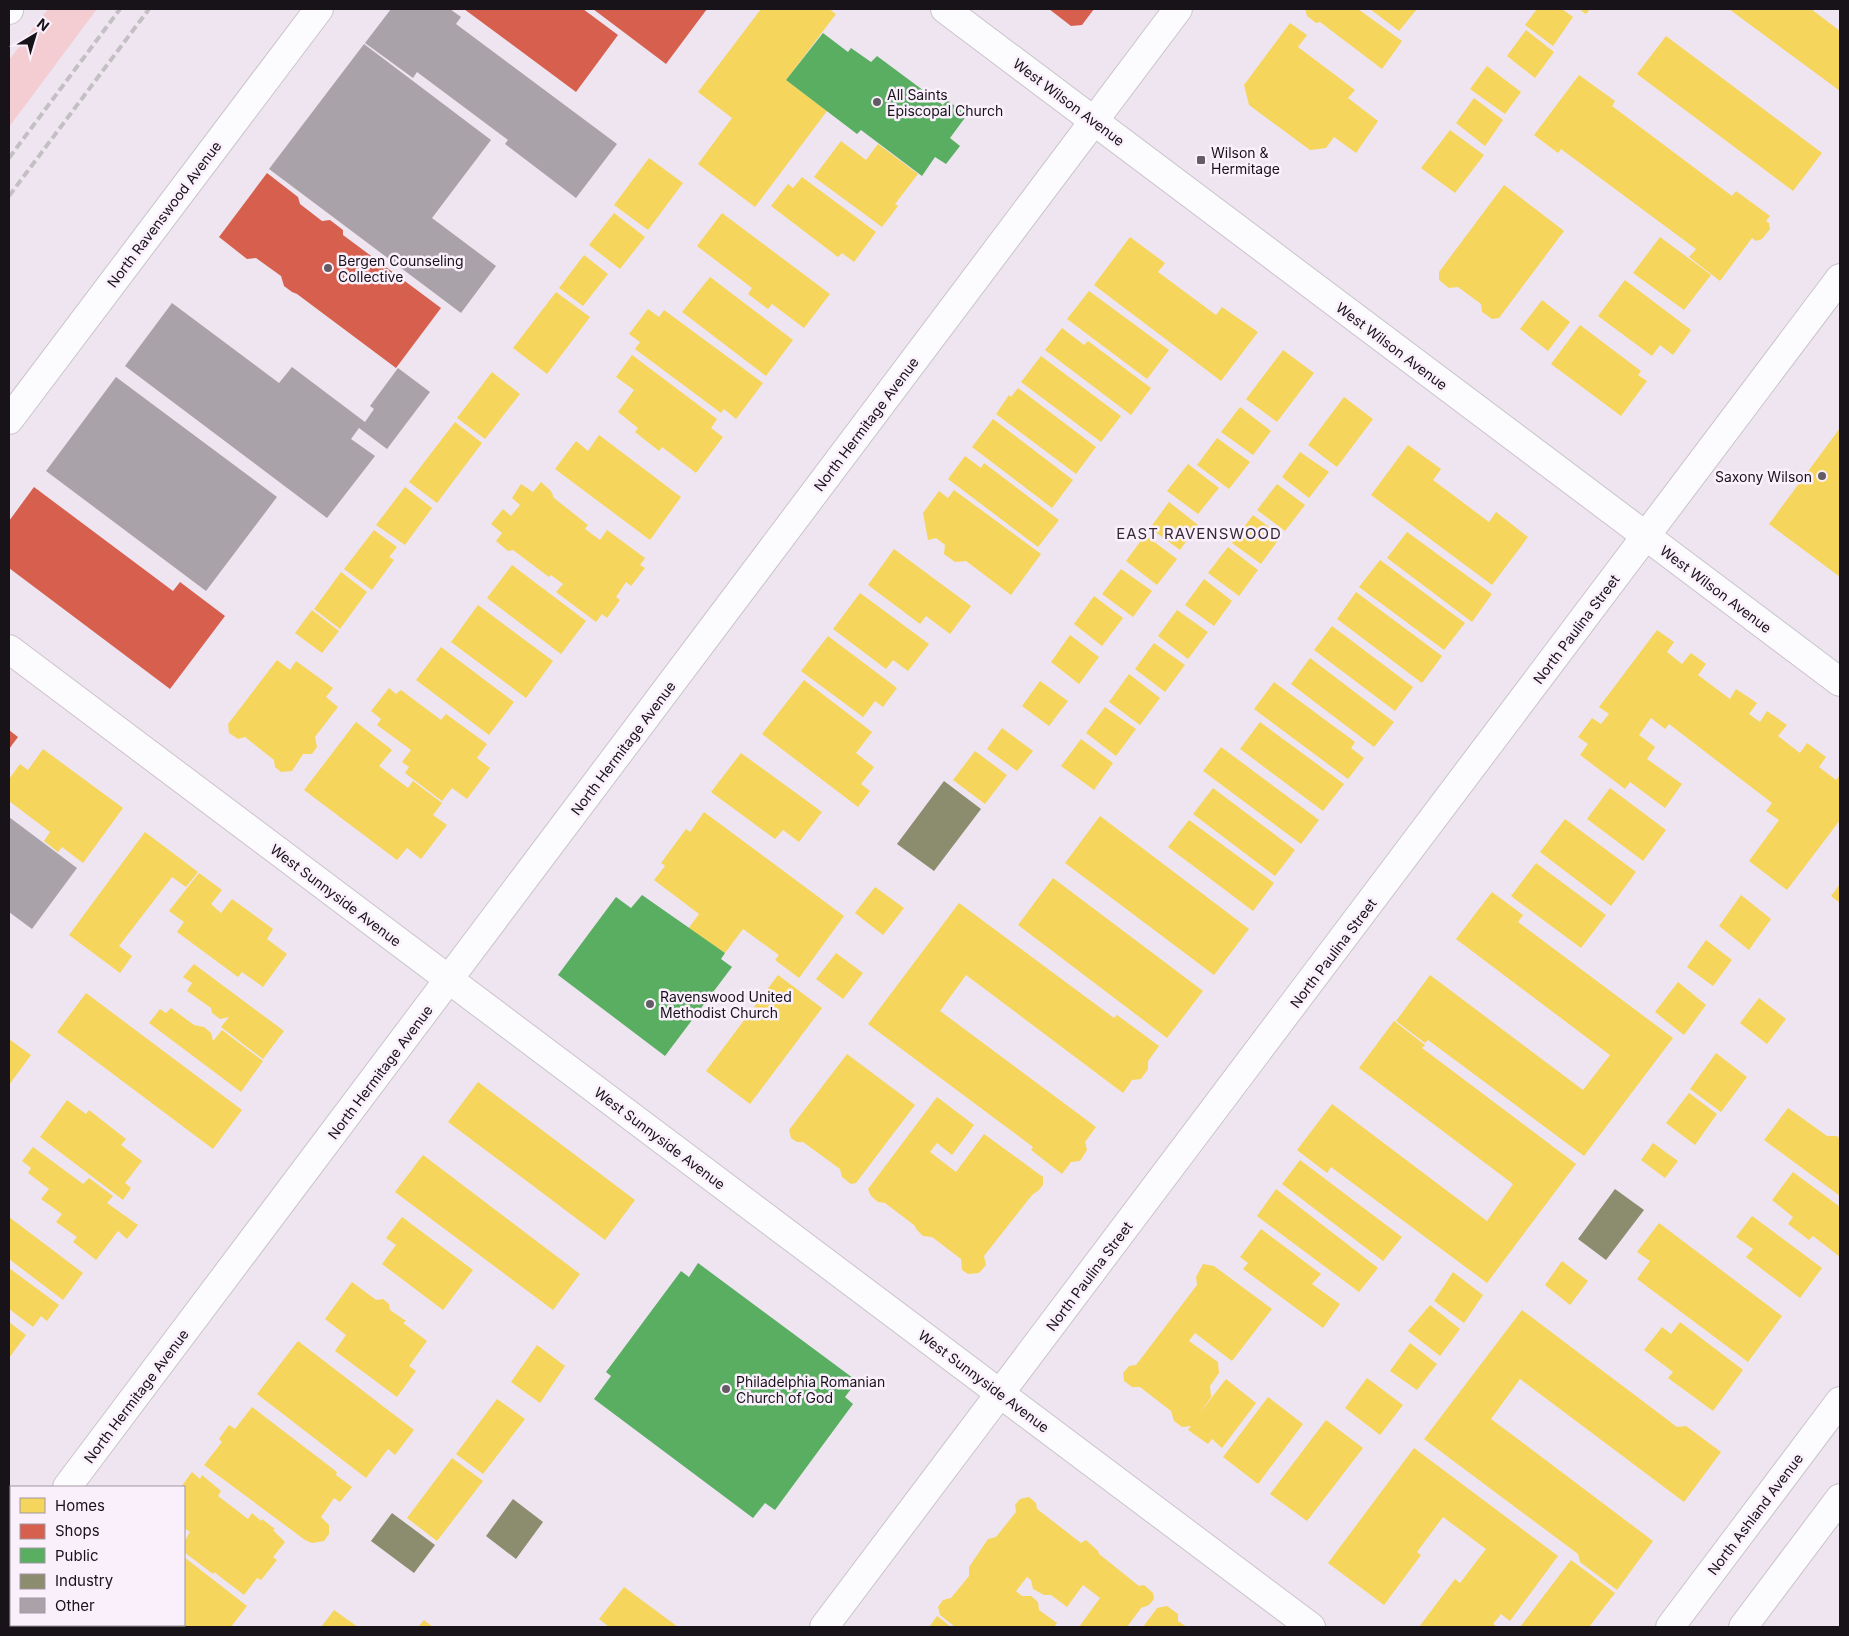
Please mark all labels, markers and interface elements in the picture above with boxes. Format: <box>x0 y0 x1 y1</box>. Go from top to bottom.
north arrow <box>10 10 60 60</box>
text: N <box>34 14 53 34</box>
street label: West Wilson Avenue <box>1010 55 1128 149</box>
place label: All Saints Episcopal Church <box>887 86 1003 119</box>
marker: All Saints Episcopal Church <box>871 96 883 108</box>
street label: North Ravenswood Avenue <box>103 137 225 291</box>
place label: Wilson & Hermitage <box>1211 144 1280 177</box>
marker: Wilson & Hermitage <box>1195 154 1207 166</box>
place label: Bergen Counseling Collective <box>338 252 464 285</box>
marker: Bergen Counseling Collective <box>322 262 334 274</box>
street label: West Wilson Avenue <box>1333 299 1451 393</box>
street label: North Hermitage Avenue <box>810 354 922 494</box>
place label: Saxony Wilson <box>1715 468 1812 485</box>
marker: Saxony Wilson <box>1816 470 1828 482</box>
district label: EAST RAVENSWOOD <box>1116 524 1282 543</box>
street label: West Wilson Avenue <box>1657 542 1775 636</box>
street label: North Paulina Street <box>1529 571 1623 687</box>
street label: North Hermitage Avenue <box>567 678 679 818</box>
street label: West Sunnyside Avenue <box>267 840 405 950</box>
street label: North Paulina Street <box>1286 895 1380 1011</box>
place label: Ravenswood United Methodist Church <box>660 988 792 1021</box>
marker: Ravenswood United Methodist Church <box>644 998 656 1010</box>
street label: North Hermitage Avenue <box>324 1002 436 1142</box>
street label: West Sunnyside Avenue <box>591 1083 729 1193</box>
street label: North Paulina Street <box>1042 1218 1136 1334</box>
street label: North Hermitage Avenue <box>80 1326 192 1466</box>
street label: West Sunnyside Avenue <box>915 1326 1053 1436</box>
place label: Philadelphia Romanian Church of God <box>736 1373 885 1406</box>
marker: Philadelphia Romanian Church of God <box>720 1383 732 1395</box>
street label: North Ashland Avenue <box>1704 1450 1806 1578</box>
legend <box>10 1486 185 1626</box>
text: Homes <box>55 1496 105 1515</box>
text: Shops <box>55 1521 100 1540</box>
text: Public <box>55 1546 98 1565</box>
text: Industry <box>55 1571 114 1590</box>
text: Other <box>55 1596 95 1615</box>

